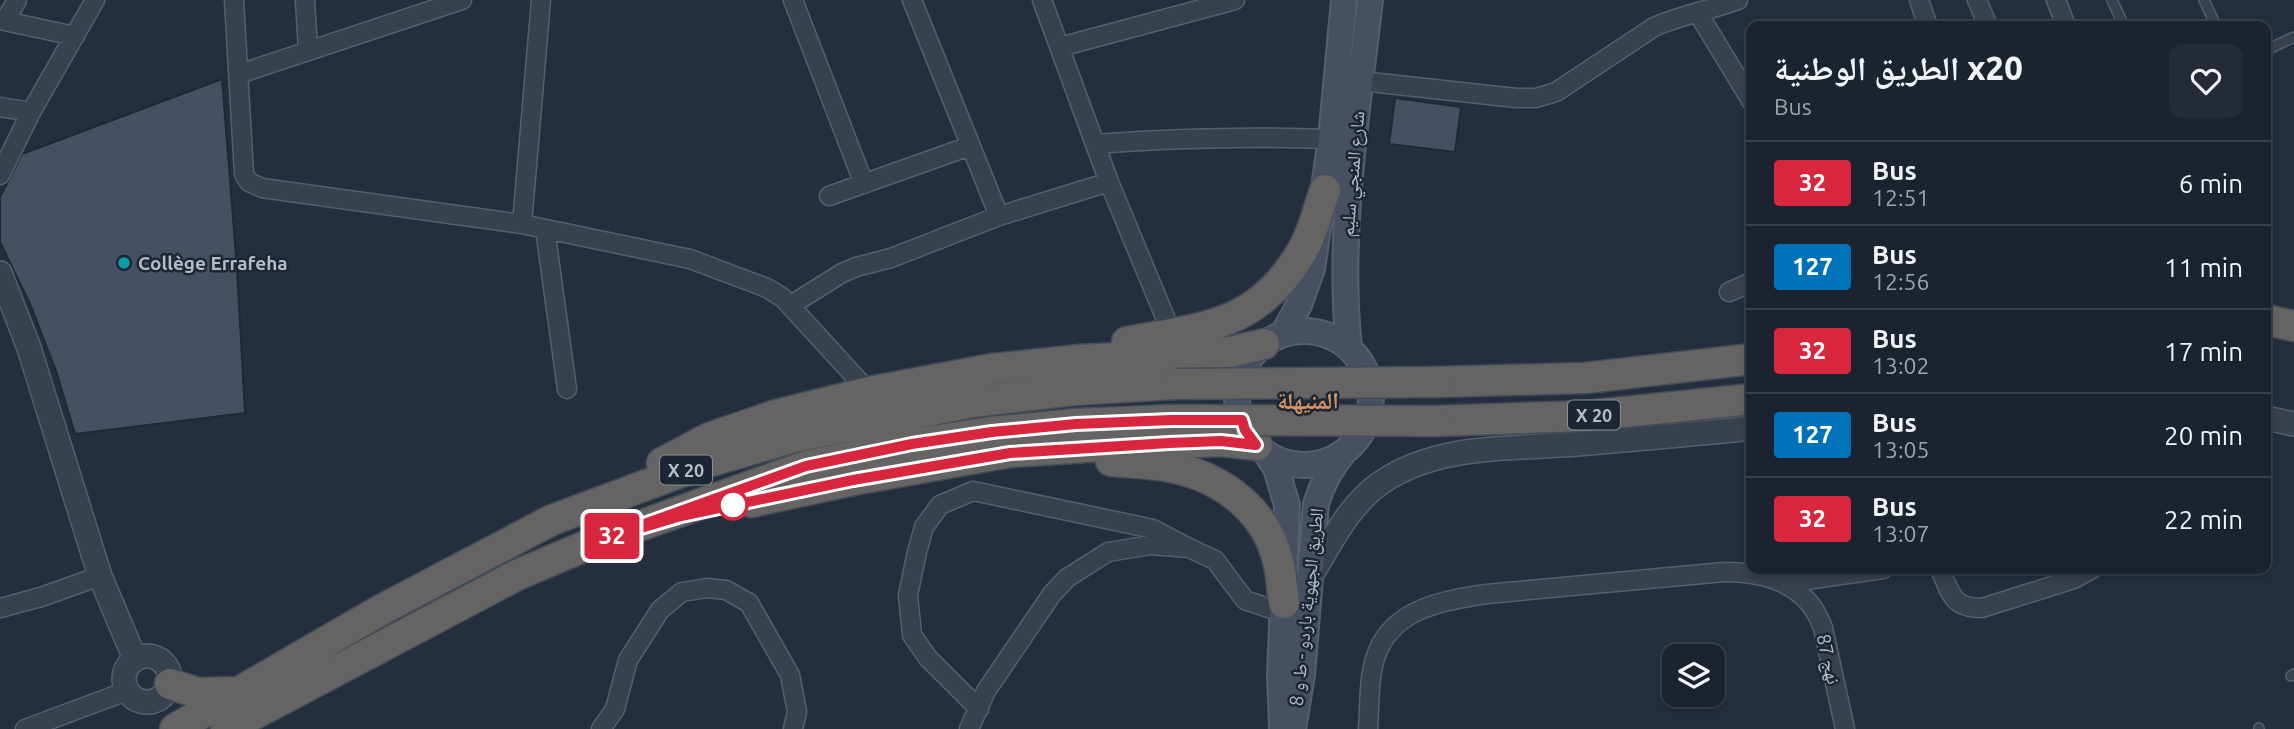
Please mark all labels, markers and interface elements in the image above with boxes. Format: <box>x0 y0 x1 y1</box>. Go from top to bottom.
button: heart <box>2169 44 2243 118</box>
text: الطريق الوطنية x20 <box>1774 49 2023 86</box>
text: Bus <box>1774 94 1812 119</box>
street label: شارع المنجي سليم <box>1336 110 1373 238</box>
text: Bus <box>1872 156 1917 185</box>
text: 32 <box>1799 169 1826 196</box>
text: 6 min <box>2179 169 2243 198</box>
text: 12:51 <box>1872 185 1930 210</box>
text: Bus <box>1872 240 1917 269</box>
place label: Collège Errafeha <box>138 252 288 274</box>
text: 127 <box>1792 253 1833 280</box>
text: 11 min <box>2164 253 2243 282</box>
marker: Collège Errafeha <box>116 255 132 271</box>
text: 12:56 <box>1872 269 1930 294</box>
text: Bus <box>1872 324 1917 353</box>
text: 32 <box>1799 337 1826 364</box>
text: 17 min <box>2164 337 2243 366</box>
text: 13:02 <box>1872 353 1930 378</box>
district label: المنيهلة <box>1277 388 1339 414</box>
road number: X 20 <box>1568 400 1620 430</box>
text: Bus <box>1872 408 1917 437</box>
text: 127 <box>1792 421 1833 448</box>
text: 20 min <box>2164 421 2243 450</box>
text: 13:05 <box>1872 437 1930 462</box>
road number: X 20 <box>660 456 712 484</box>
unlabelled marker <box>718 490 748 520</box>
text: Bus <box>1872 492 1917 521</box>
text: 32 <box>1799 505 1826 532</box>
text: 22 min <box>2164 505 2243 534</box>
street label: الطريق الجهوية باردو - ط و 8 <box>1285 507 1328 707</box>
line badge: 32 <box>580 513 644 559</box>
text: 13:07 <box>1872 521 1930 546</box>
text: 32 <box>598 522 626 549</box>
street label: نهج 87 <box>1811 632 1845 687</box>
map controls <box>1662 644 1725 707</box>
button: layers <box>1662 644 1725 707</box>

